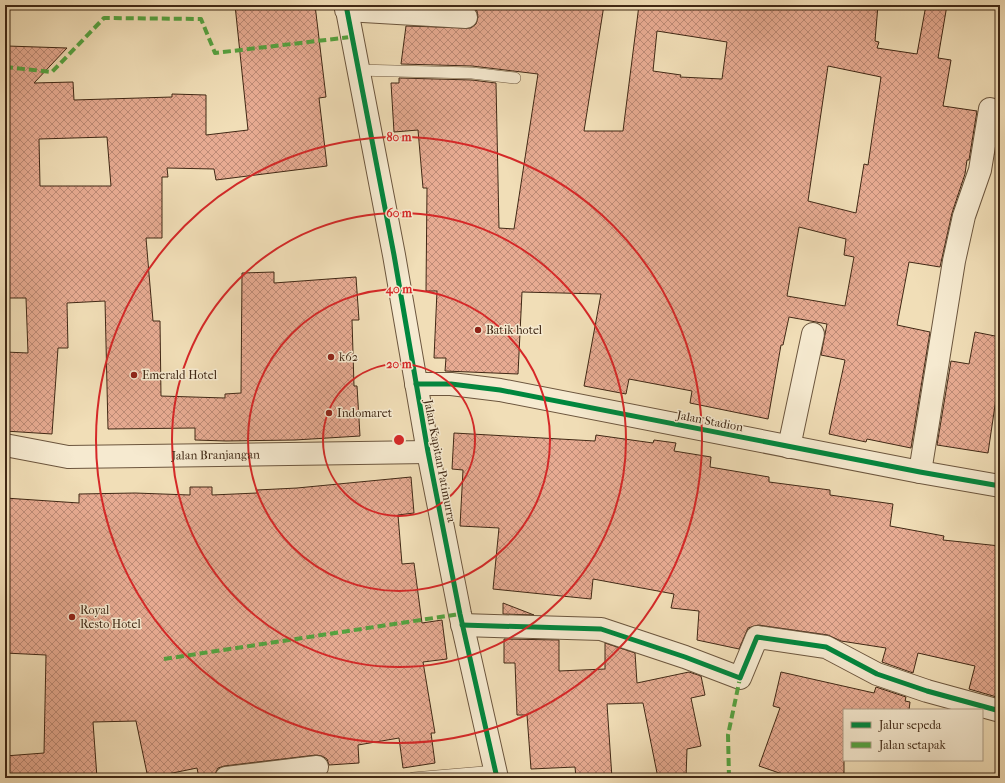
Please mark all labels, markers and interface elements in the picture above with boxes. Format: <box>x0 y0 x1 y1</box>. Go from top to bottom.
text: 80 m <box>386 130 413 144</box>
text: 60 m <box>386 206 413 220</box>
text: 40 m <box>385 282 413 297</box>
place label: Batik hotel <box>486 323 543 337</box>
marker: Batik hotel <box>473 325 483 335</box>
place label: k62 <box>339 350 358 364</box>
marker: k62 <box>326 352 336 362</box>
text: 20 m <box>386 357 413 371</box>
place label: Emerald Hotel <box>142 368 218 382</box>
marker: Emerald Hotel <box>129 370 139 380</box>
street label: Jalan Kapitan Patimurra <box>421 397 459 524</box>
place label: Indomaret <box>337 406 393 420</box>
marker: Indomaret <box>324 408 334 418</box>
street label: Jalan Stadion <box>675 408 744 434</box>
centre of rings <box>392 433 406 447</box>
street label: Jalan Branjangan <box>171 447 260 463</box>
place label: Royal Resto Hotel <box>80 603 141 631</box>
marker: Royal Resto Hotel <box>67 612 77 622</box>
legend <box>843 709 983 761</box>
text: Jalur sepeda <box>878 718 942 732</box>
text: Jalan setapak <box>878 738 946 752</box>

